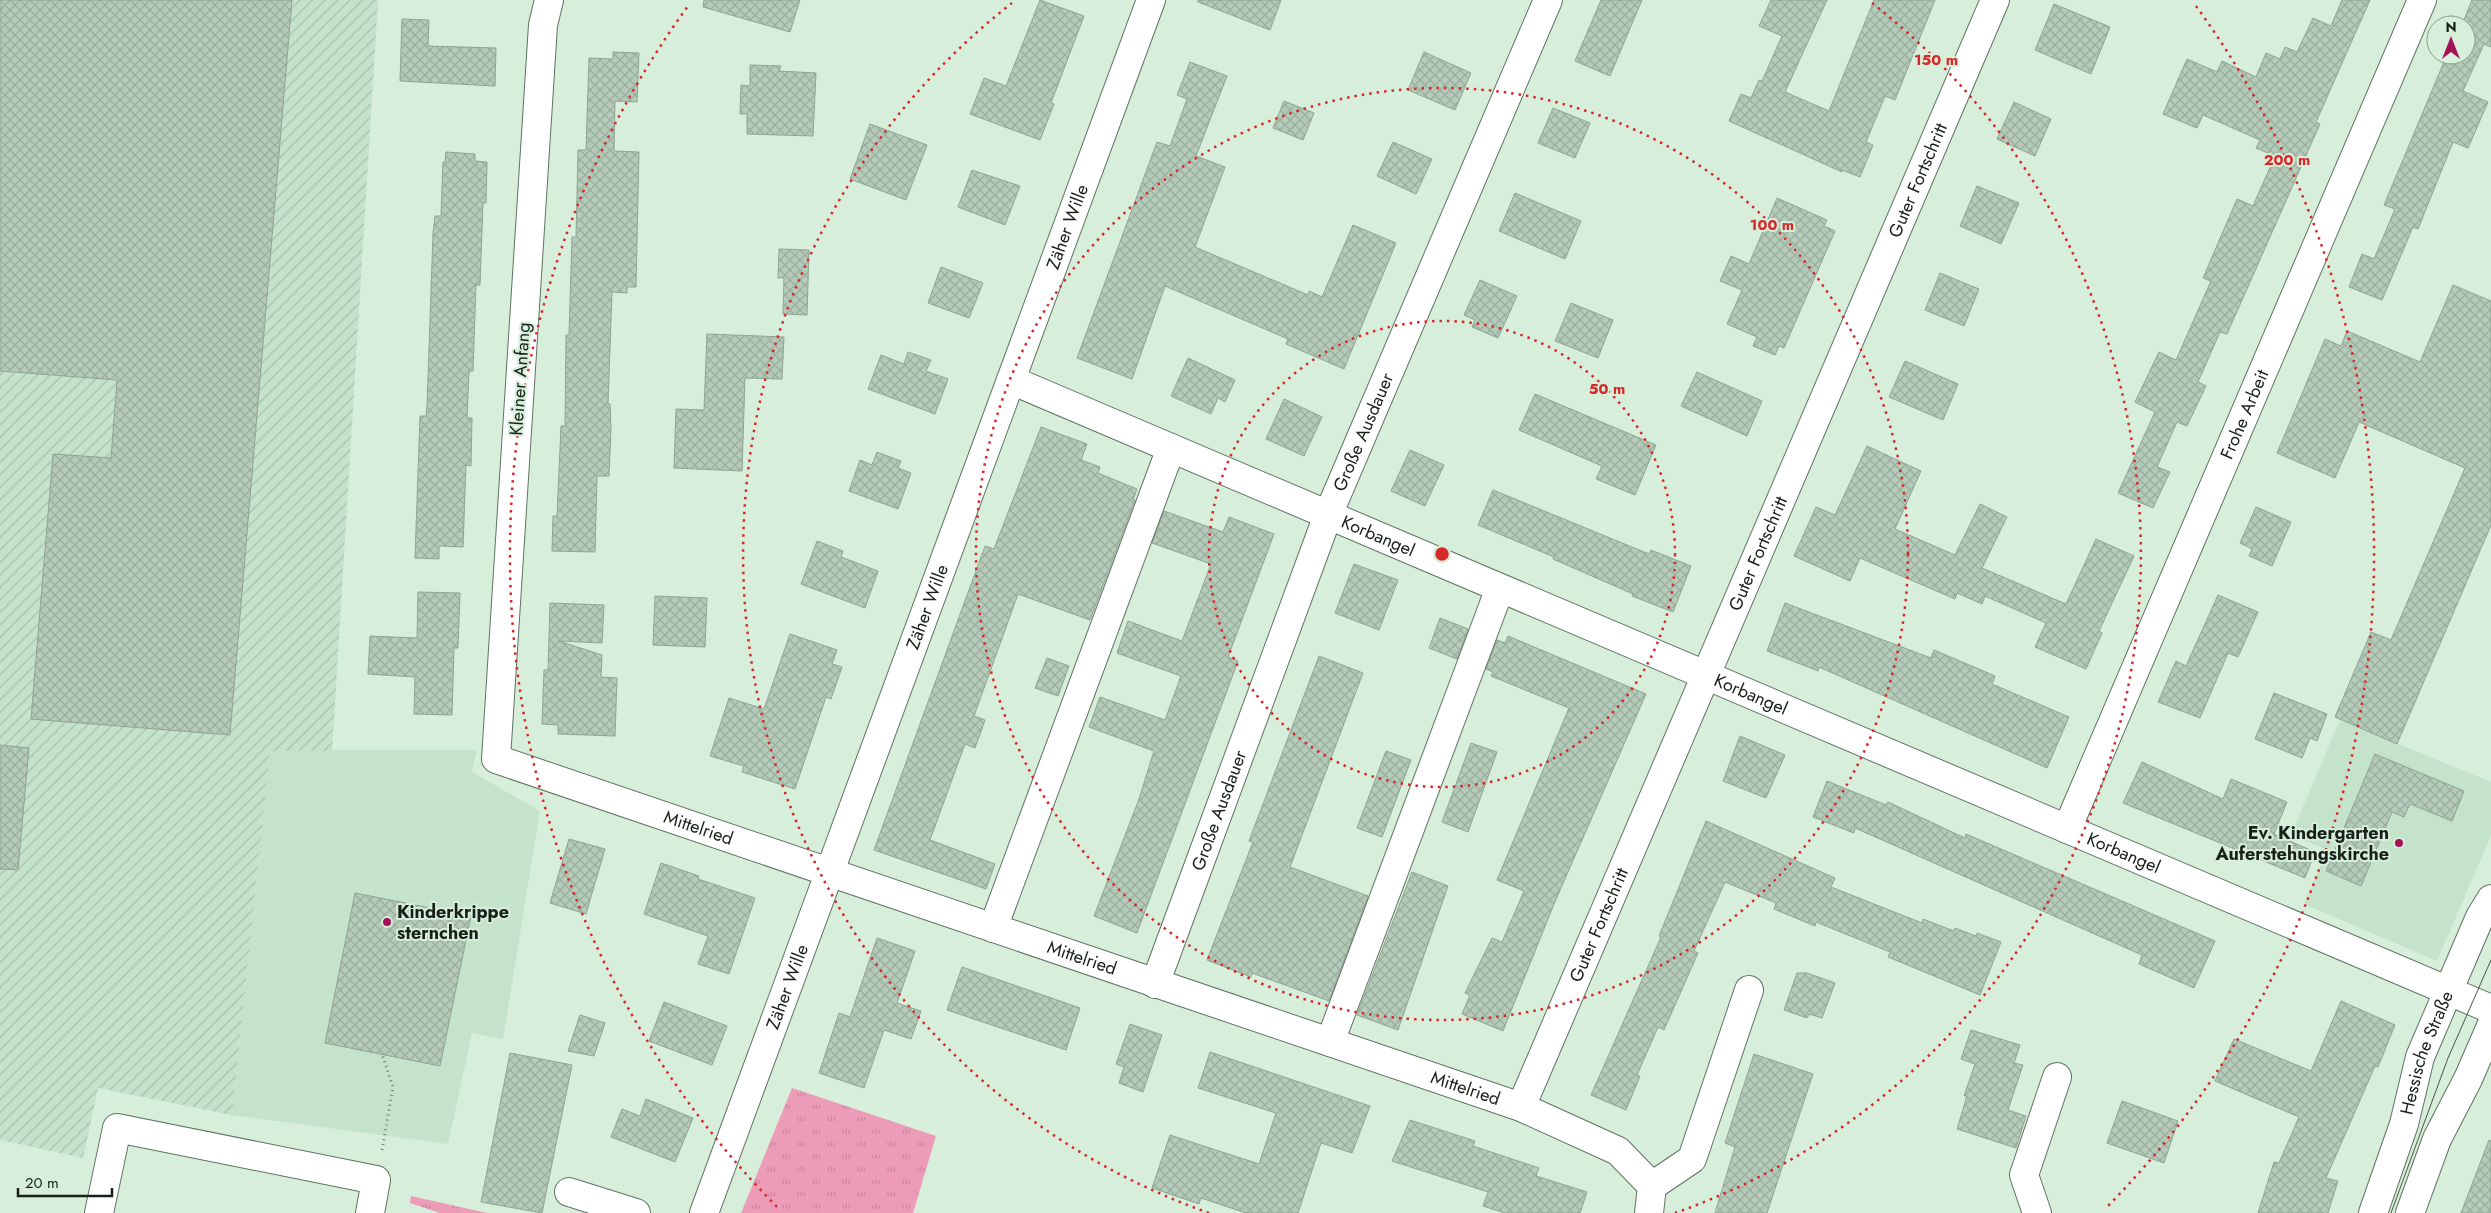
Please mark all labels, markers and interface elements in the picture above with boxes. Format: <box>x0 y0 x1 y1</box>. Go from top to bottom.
north arrow <box>2426 15 2476 65</box>
text: N <box>2445 17 2457 37</box>
text: 150 m <box>1914 49 1958 71</box>
street label: Guter Fortschritt <box>1882 118 1954 242</box>
text: 200 m <box>2264 149 2310 171</box>
street label: Zäher Wille <box>1040 181 1095 273</box>
text: 100 m <box>1750 214 1794 236</box>
street label: Kleiner Anfang <box>503 322 537 436</box>
street label: Frohe Arbeit <box>2214 365 2275 463</box>
street label: Große Ausdauer <box>1327 368 1401 495</box>
text: 50 m <box>1589 378 1625 400</box>
street label: Guter Fortschritt <box>1722 492 1794 615</box>
street label: Korbangel <box>1337 509 1419 563</box>
centre of rings <box>1433 545 1451 563</box>
street label: Zäher Wille <box>900 561 955 653</box>
street label: Korbangel <box>1710 667 1792 722</box>
street label: Große Ausdauer <box>1185 746 1253 874</box>
street label: Mittelried <box>660 804 737 852</box>
place label: Ev. Kindergarten Auferstehungskirche <box>2215 820 2389 867</box>
street label: Korbangel <box>2083 826 2165 880</box>
marker: Ev. Kindergarten Auferstehungskirche <box>2393 837 2405 849</box>
street label: Guter Fortschritt <box>1563 863 1635 986</box>
place label: Kinderkrippe sternchen <box>397 899 509 946</box>
marker: Kinderkrippe sternchen <box>381 916 393 928</box>
street label: Mittelried <box>1044 934 1120 982</box>
street label: Zäher Wille <box>760 941 815 1033</box>
street label: Hessische Straße <box>2394 987 2460 1117</box>
street label: Mittelried <box>1427 1064 1504 1112</box>
scale bar <box>18 1166 111 1198</box>
text: 20 m <box>25 1172 59 1194</box>

